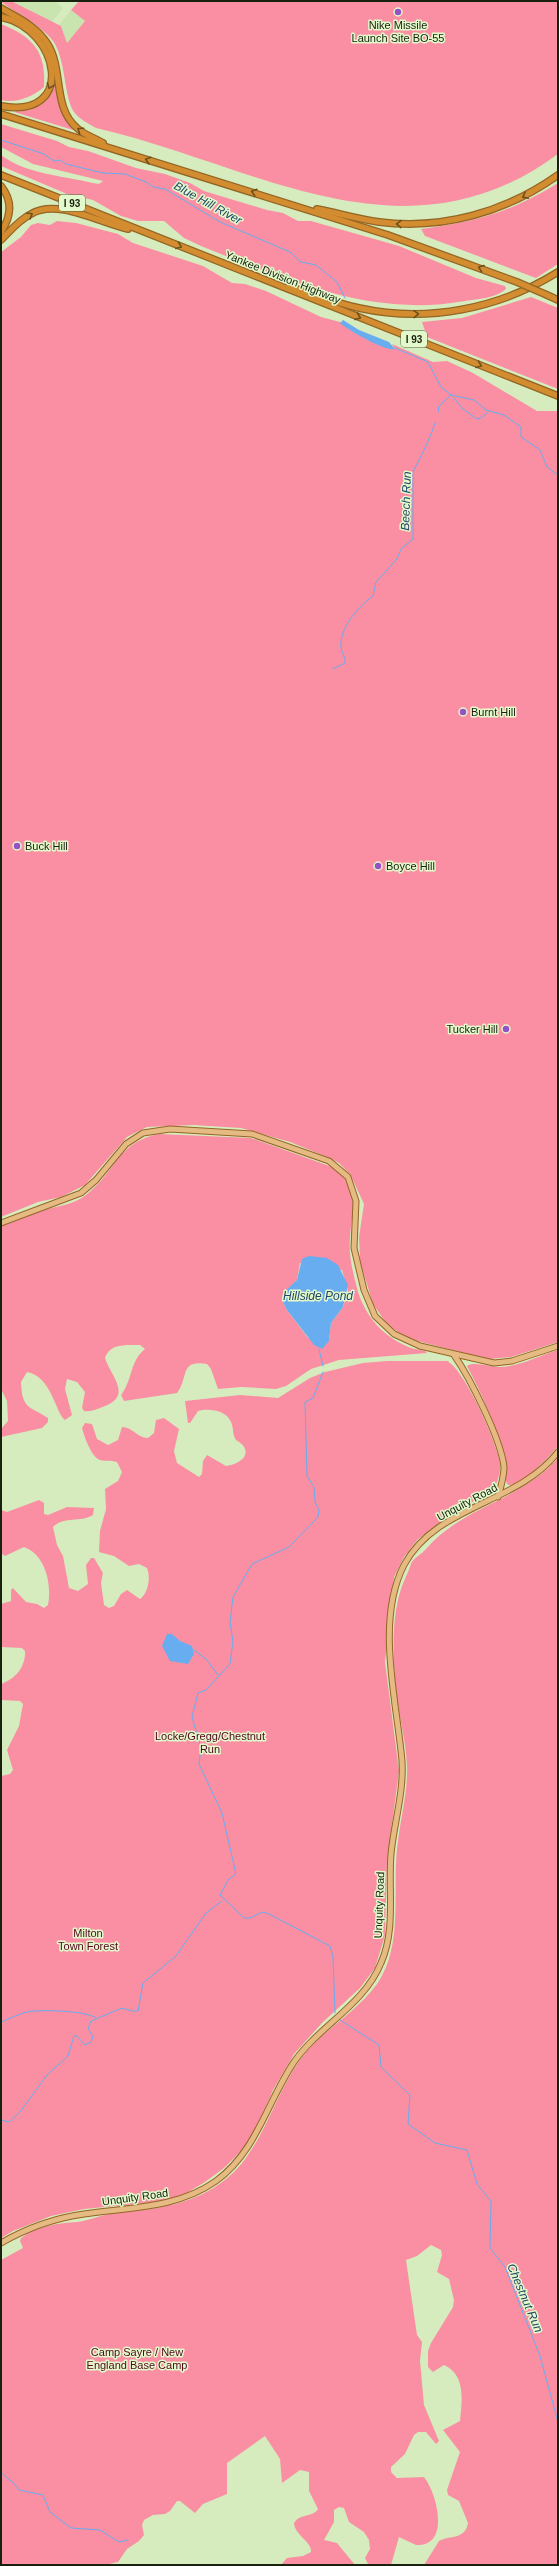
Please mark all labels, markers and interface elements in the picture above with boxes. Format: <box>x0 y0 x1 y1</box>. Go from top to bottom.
marker: Nike Missile Launch Site BO-55 <box>393 7 403 17</box>
place label: Nike Missile Launch Site BO-55 <box>352 19 444 44</box>
one-way arrow <box>46 83 54 90</box>
one-way arrow <box>77 127 84 135</box>
one-way arrow <box>145 156 152 164</box>
water label: Blue Hill River <box>172 179 245 228</box>
one-way arrow <box>250 189 257 197</box>
one-way arrow <box>522 191 529 198</box>
road number: I 93 <box>59 195 85 211</box>
one-way arrow <box>26 212 33 219</box>
one-way arrow <box>396 219 402 228</box>
one-way arrow <box>175 241 182 249</box>
street label: Yankee Division Highway <box>224 248 343 306</box>
one-way arrow <box>477 264 484 272</box>
one-way arrow <box>413 310 419 318</box>
one-way arrow <box>354 312 361 320</box>
road number: I 93 <box>401 331 427 347</box>
one-way arrow <box>475 360 482 368</box>
water label: Beech Run <box>398 471 414 531</box>
place label: Burnt Hill <box>471 706 516 718</box>
marker: Burnt Hill <box>458 707 468 717</box>
place label: Buck Hill <box>25 840 68 852</box>
marker: Buck Hill <box>12 841 22 851</box>
place label: Boyce Hill <box>386 860 435 872</box>
marker: Boyce Hill <box>373 861 383 871</box>
place label: Tucker Hill <box>446 1023 498 1035</box>
marker: Tucker Hill <box>501 1024 511 1034</box>
water label: Hillside Pond <box>283 1289 353 1303</box>
street label: Unquity Road <box>435 1481 499 1523</box>
park label: Locke/Gregg/Chestnut Run <box>155 1730 265 1755</box>
street label: Unquity Road <box>372 1871 386 1939</box>
park label: Milton Town Forest <box>58 1927 118 1952</box>
street label: Unquity Road <box>101 2186 169 2208</box>
water label: Chestnut Run <box>504 2261 546 2335</box>
park label: Camp Sayre / New England Base Camp <box>87 2346 187 2371</box>

